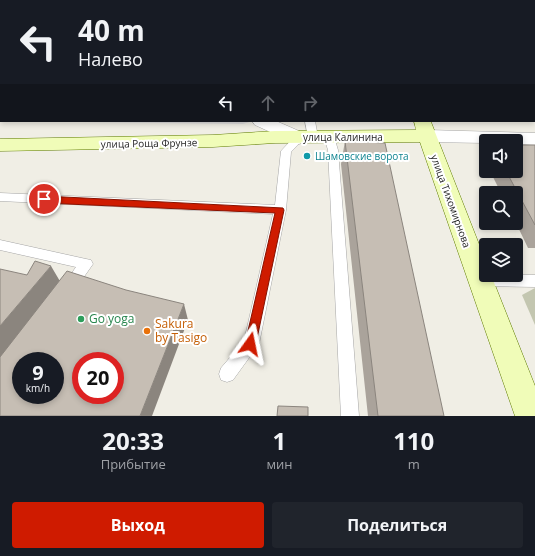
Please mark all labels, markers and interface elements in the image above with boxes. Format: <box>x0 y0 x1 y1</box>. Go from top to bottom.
text: 40 m <box>78 11 145 49</box>
icon: left <box>12 16 64 68</box>
text: Налево <box>78 47 143 71</box>
icon: left <box>215 92 237 114</box>
icon: ahead <box>257 92 279 114</box>
icon: right <box>299 92 321 114</box>
street label: улица Калинина <box>303 130 383 144</box>
map controls <box>479 134 523 282</box>
button: sound <box>479 134 523 178</box>
street label: улица Роща Фрунзе <box>101 135 198 151</box>
place label: Шамовские ворота <box>315 149 409 163</box>
marker: Шамовские ворота <box>302 151 312 161</box>
street label: улица Тихомирнова <box>428 153 474 249</box>
pin <box>27 182 61 216</box>
button: search <box>479 186 523 230</box>
icon: arrive <box>33 188 55 210</box>
button: layers <box>479 238 523 282</box>
place label: Go yoga <box>89 310 134 327</box>
marker: Go yoga <box>76 314 86 324</box>
place label: Sakura by Tasigo <box>155 315 207 346</box>
position arrow <box>229 323 271 365</box>
marker: Sakura by Tasigo <box>142 326 152 336</box>
speed limit sign: 20 <box>72 352 124 404</box>
text: 9 <box>32 359 44 386</box>
text: km/h <box>26 381 50 395</box>
text: 20:33 <box>102 424 164 457</box>
text: 1 <box>273 424 286 457</box>
text: 110 <box>393 424 434 457</box>
text: Прибытие <box>101 455 166 473</box>
text: мин <box>266 455 292 473</box>
text: m <box>408 455 420 473</box>
button: Выход <box>12 502 264 548</box>
button: Поделиться <box>272 502 523 548</box>

